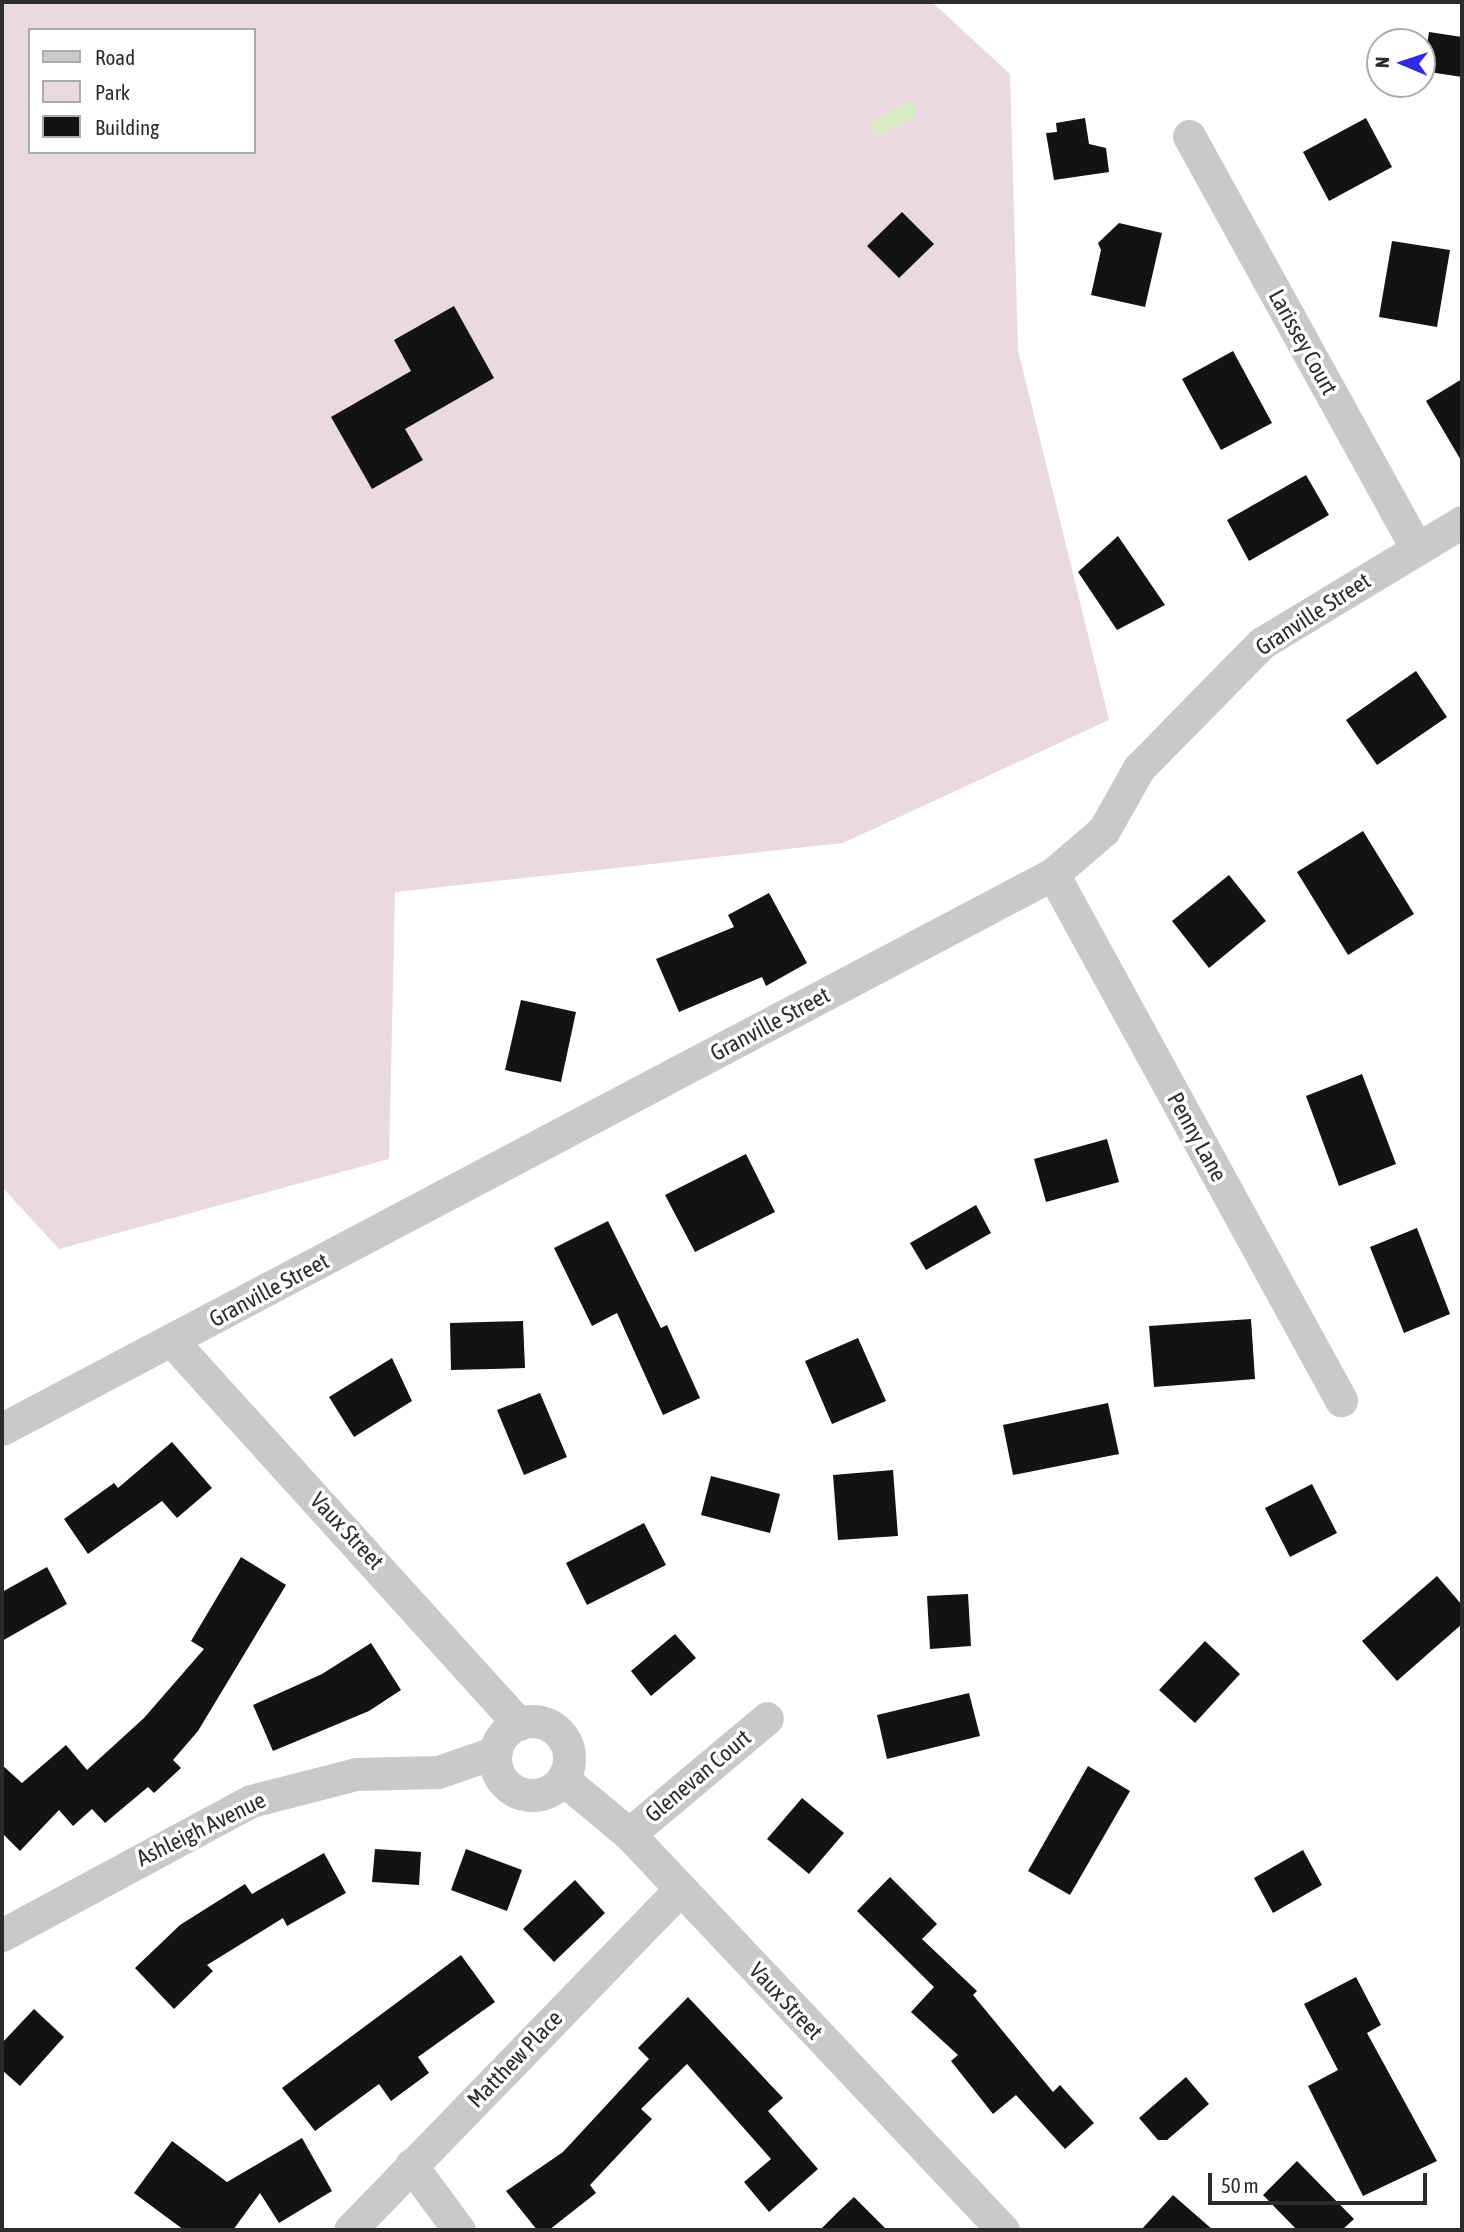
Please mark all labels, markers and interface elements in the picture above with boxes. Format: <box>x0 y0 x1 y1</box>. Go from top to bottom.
legend <box>28 28 256 154</box>
north arrow <box>1366 28 1436 98</box>
text: Road <box>95 45 135 69</box>
text: N <box>1371 56 1393 68</box>
text: Park <box>95 80 130 104</box>
text: Building <box>95 115 159 139</box>
street label: Larissey Court <box>1263 284 1343 400</box>
street label: Granville Street <box>1250 567 1376 661</box>
street label: Granville Street <box>706 981 834 1067</box>
street label: Penny Lane <box>1161 1088 1233 1186</box>
street label: Granville Street <box>205 1247 333 1333</box>
street label: Vaux Street <box>304 1487 390 1575</box>
street label: Glenevan Court <box>640 1724 756 1828</box>
street label: Ashleigh Avenue <box>132 1786 270 1872</box>
street label: Vaux Street <box>743 1957 829 2045</box>
street label: Matthew Place <box>462 2005 568 2113</box>
scale bar <box>1212 2158 1431 2202</box>
text: 50 m <box>1221 2173 1259 2197</box>

